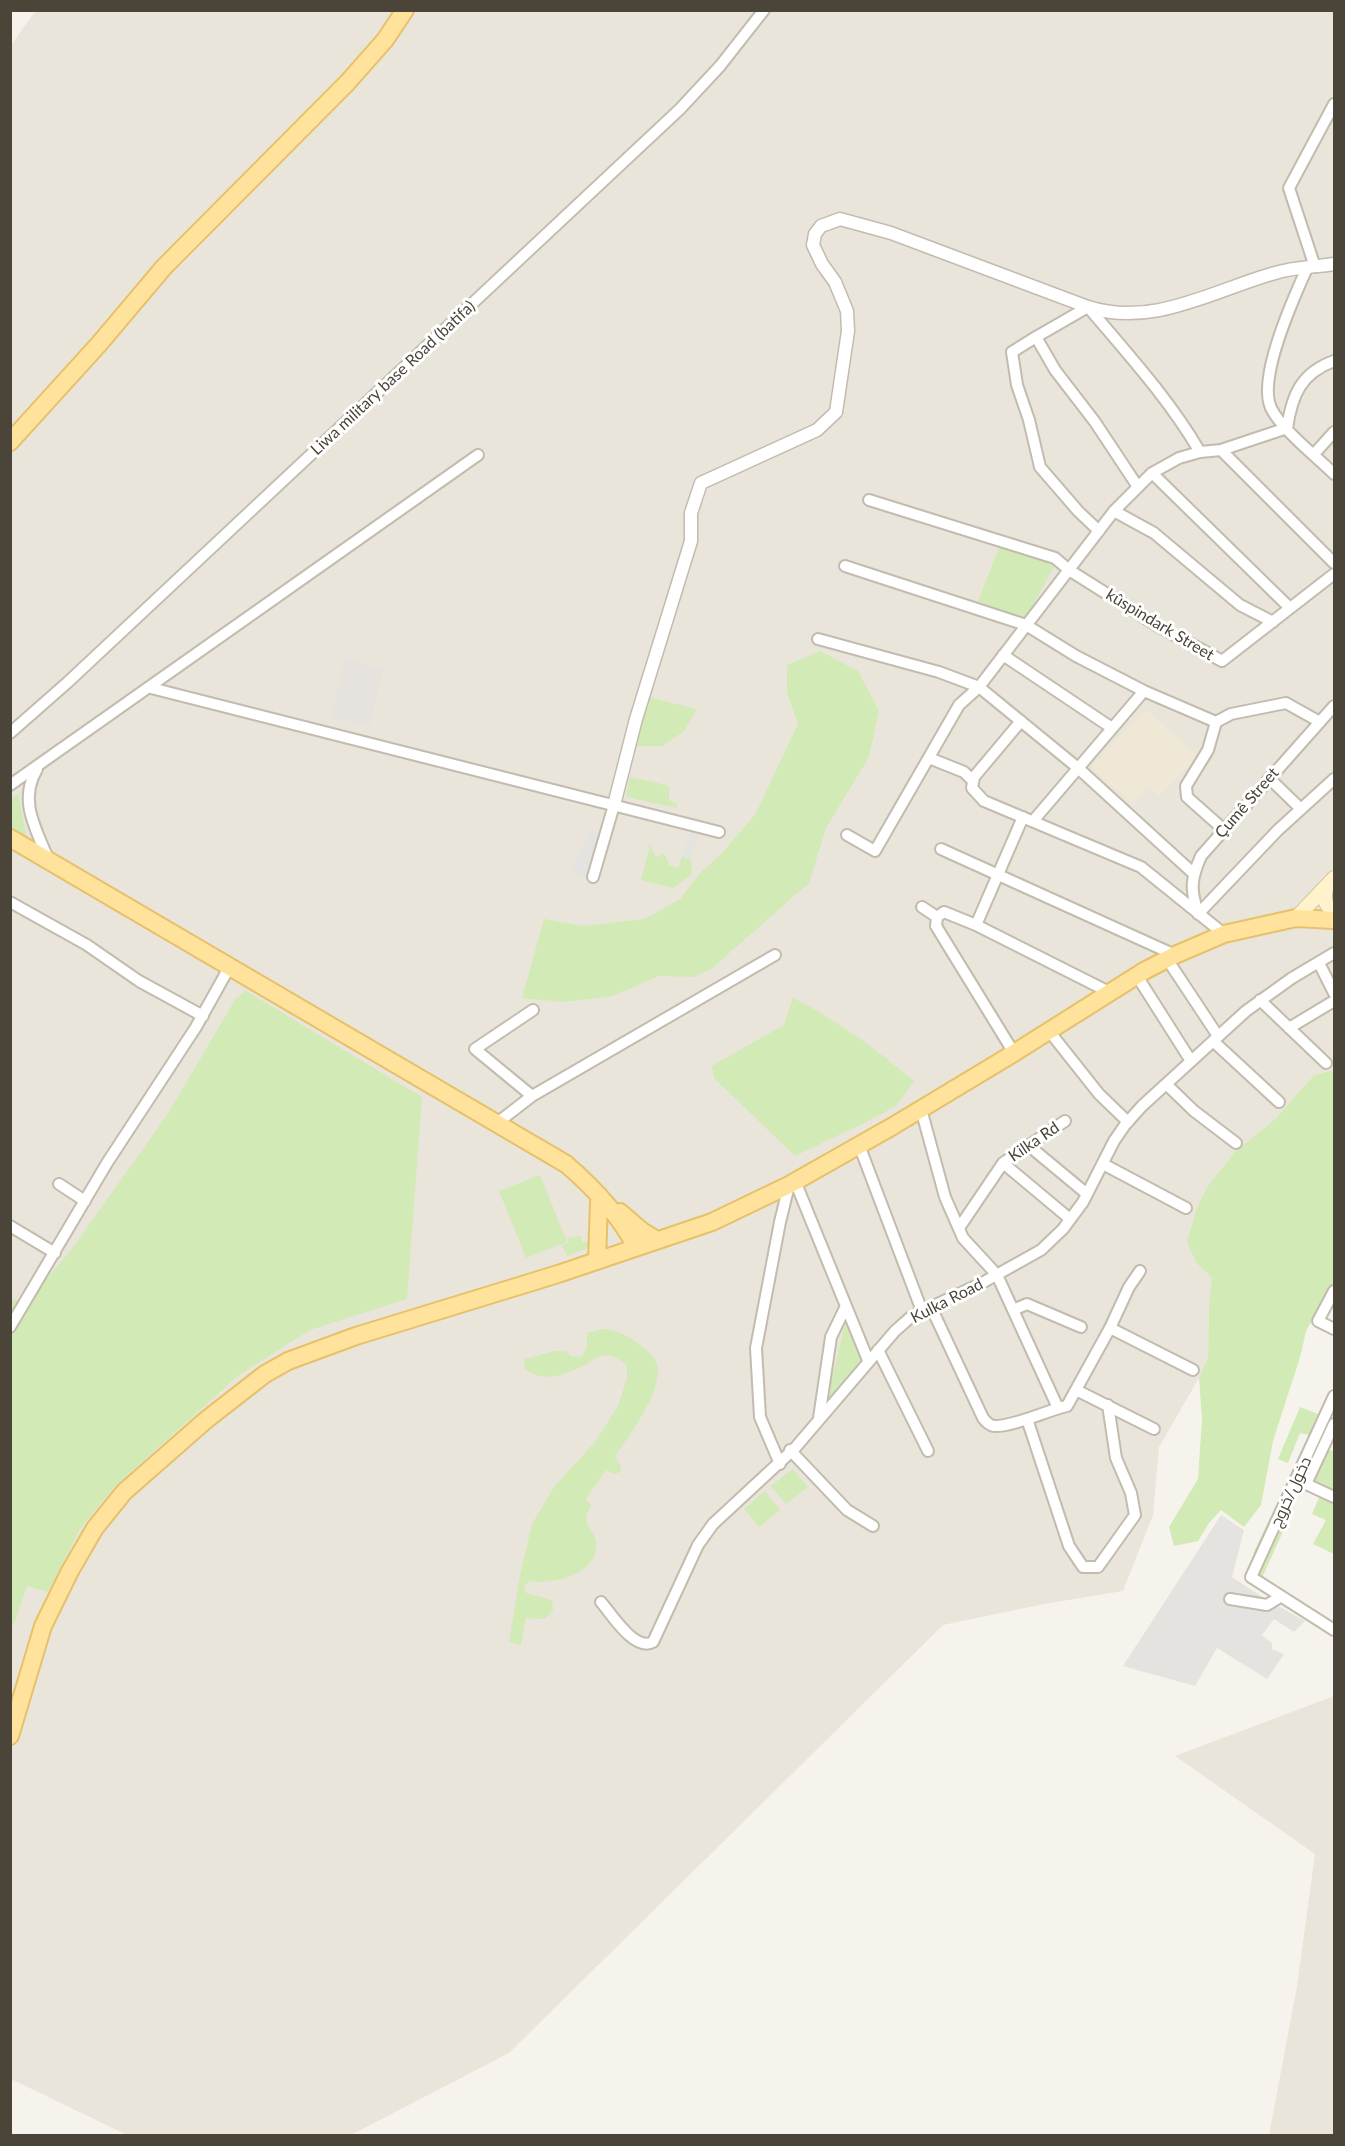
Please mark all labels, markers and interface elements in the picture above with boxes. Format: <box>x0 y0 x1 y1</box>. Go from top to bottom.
street label: Liwa military base Road (batifa) <box>307 297 479 459</box>
street label: kûspindark Street <box>1102 585 1218 665</box>
street label: Çumê Street <box>1211 764 1283 842</box>
street label: Kilka Rd <box>1005 1118 1063 1166</box>
street label: Kulka Road <box>908 1275 986 1327</box>
street label: دخول/خروج <box>1266 1454 1316 1530</box>

